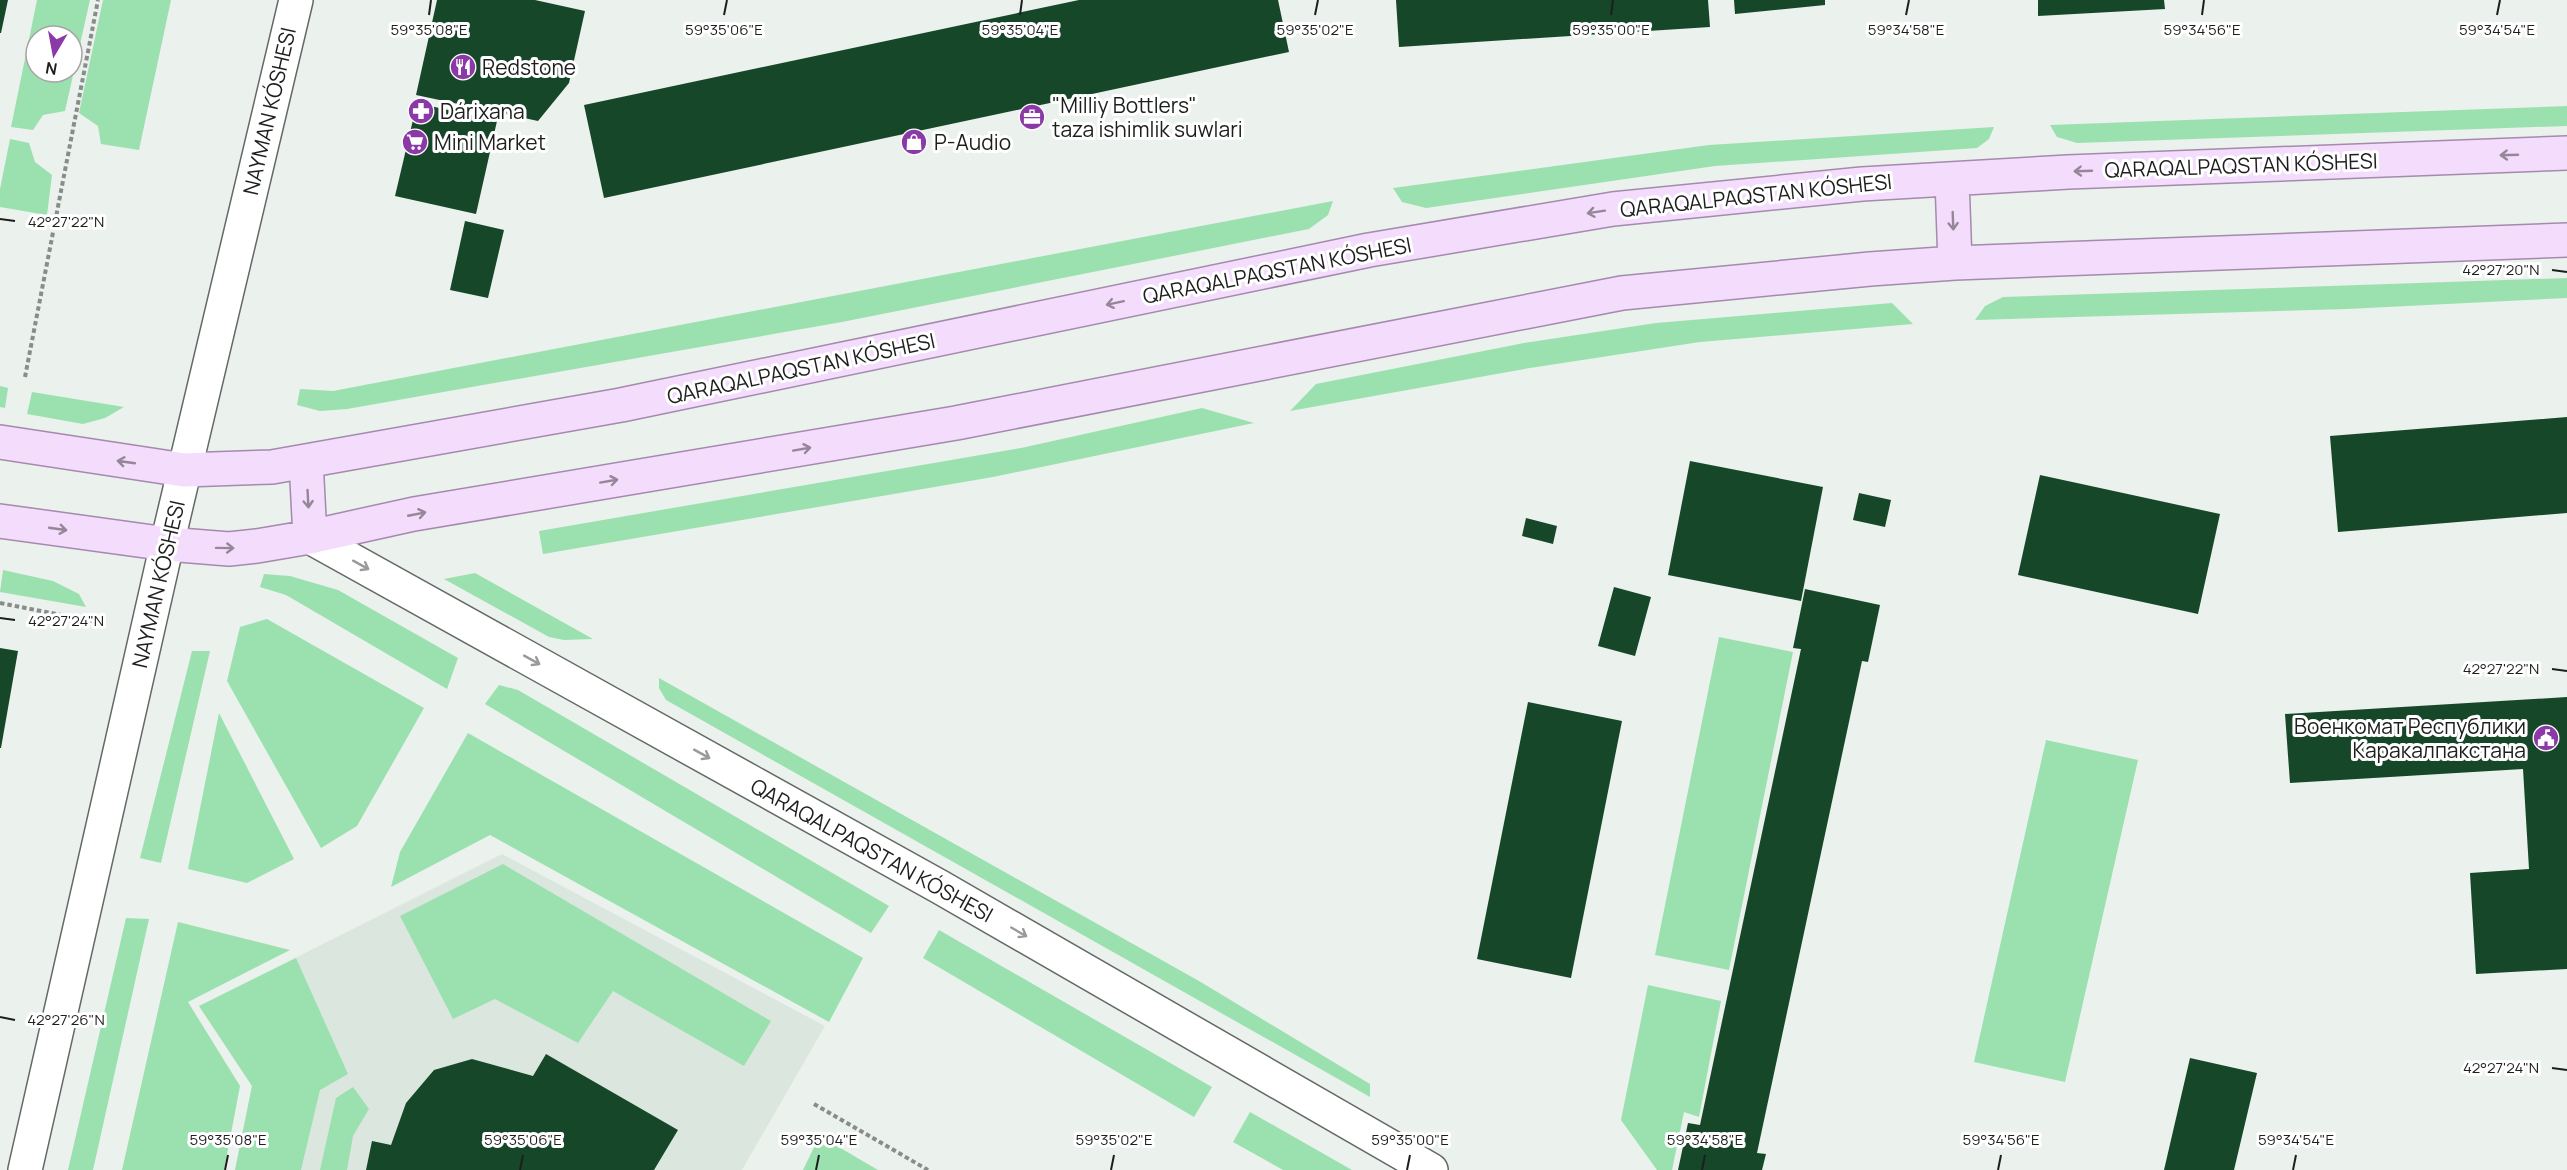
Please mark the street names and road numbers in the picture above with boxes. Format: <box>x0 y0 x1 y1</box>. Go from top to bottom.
street label: NAYMAN KÓSHESI <box>236 24 302 198</box>
street label: QARAQALPAQSTAN KÓSHESI <box>2104 146 2378 184</box>
street label: QARAQALPAQSTAN KÓSHESI <box>1619 167 1893 223</box>
street label: QARAQALPAQSTAN KÓSHESI <box>1140 230 1414 310</box>
street label: QARAQALPAQSTAN KÓSHESI <box>664 326 938 410</box>
street label: NAYMAN KÓSHESI <box>125 497 191 671</box>
street label: QARAQALPAQSTAN KÓSHESI <box>746 772 998 928</box>

